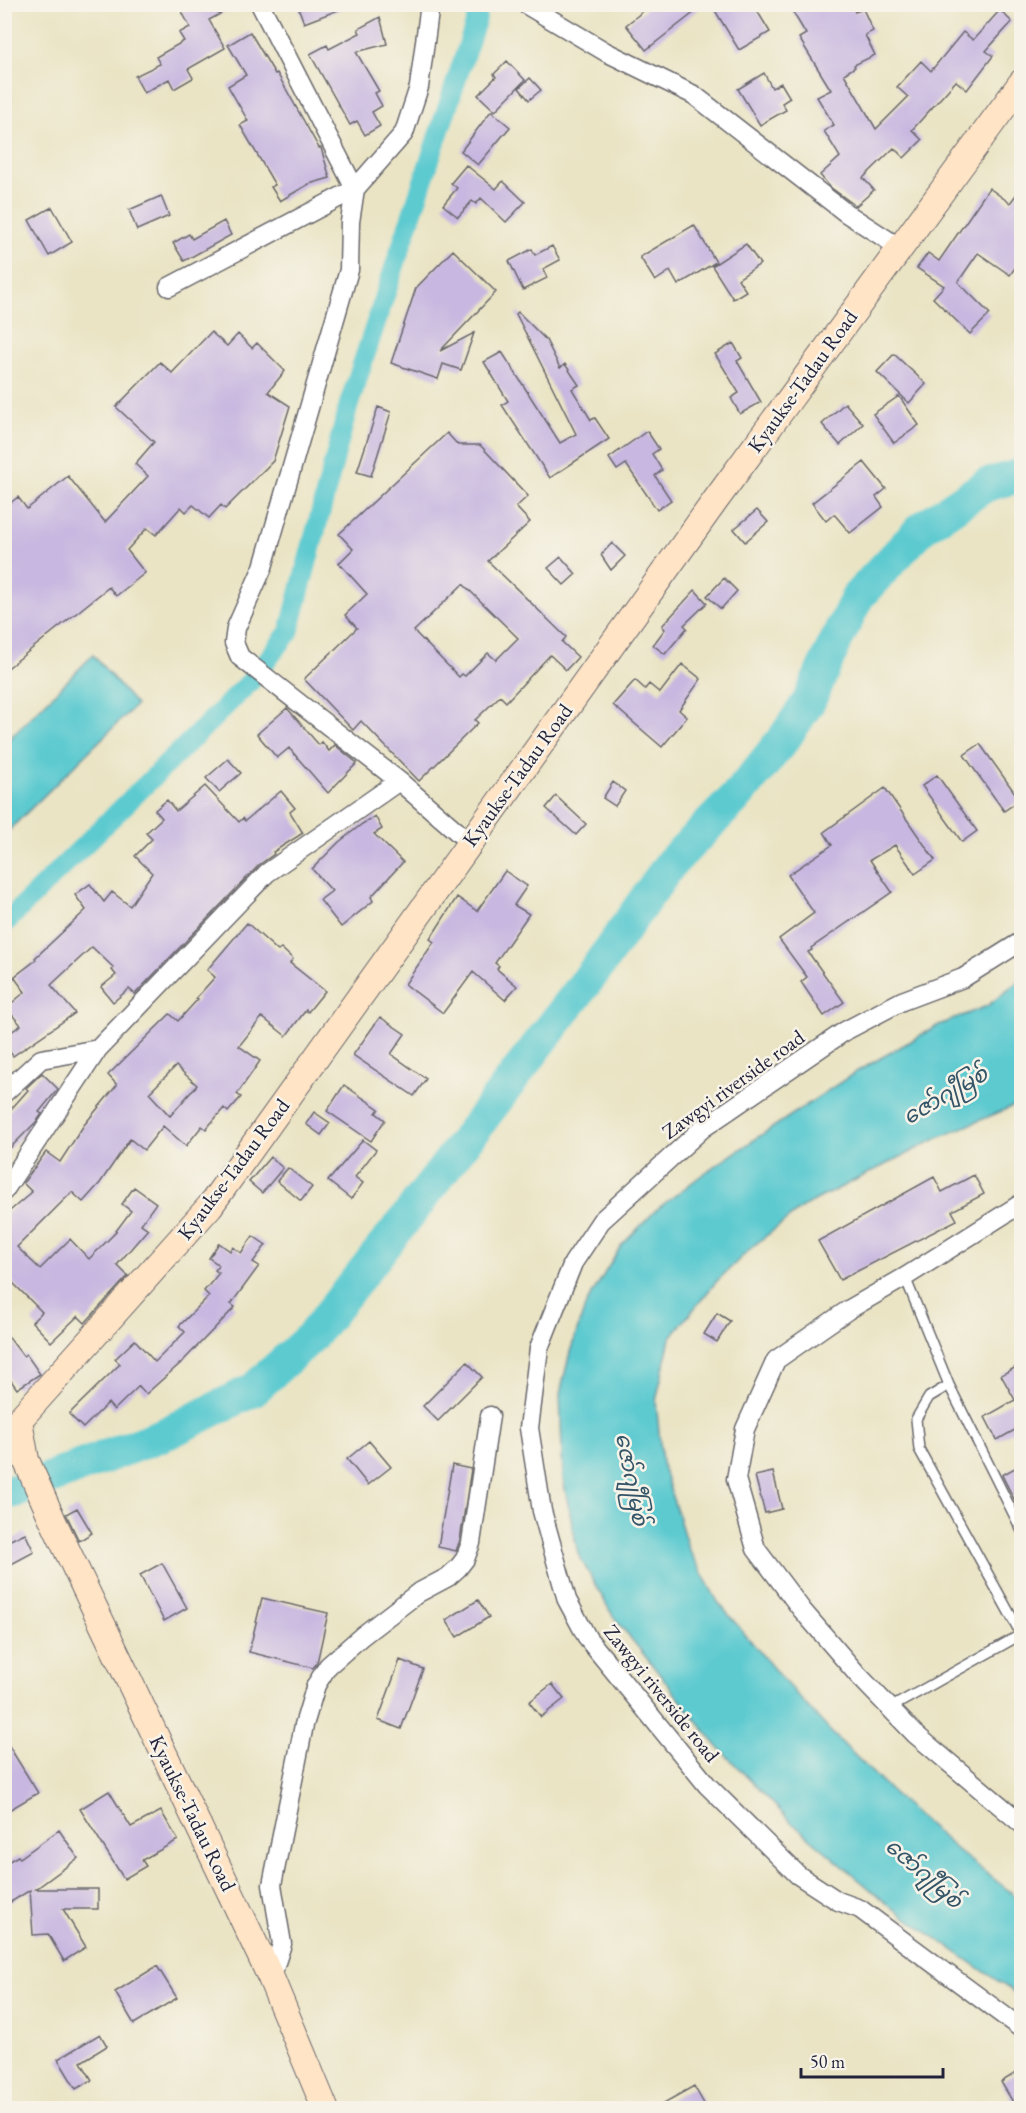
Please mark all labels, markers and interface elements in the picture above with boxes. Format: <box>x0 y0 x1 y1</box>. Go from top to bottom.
street label: Kyaukse-Tadau Road <box>741 304 863 458</box>
street label: Kyaukse-Tadau Road <box>456 698 578 852</box>
street label: Zawgyi riverside road <box>656 1023 810 1145</box>
water label: ဇော်ဂျီမြစ် <box>897 1057 996 1134</box>
street label: Kyaukse-Tadau Road <box>171 1093 295 1245</box>
water label: ဇော်ဂျီမြစ် <box>605 1430 656 1530</box>
street label: Zawgyi riverside road <box>598 1619 726 1768</box>
street label: Kyaukse-Tadau Road <box>144 1730 243 1896</box>
water label: ဇော်ဂျီမြစ် <box>876 1831 971 1919</box>
scale bar <box>801 2041 944 2079</box>
text: 50 m <box>810 2050 845 2073</box>

